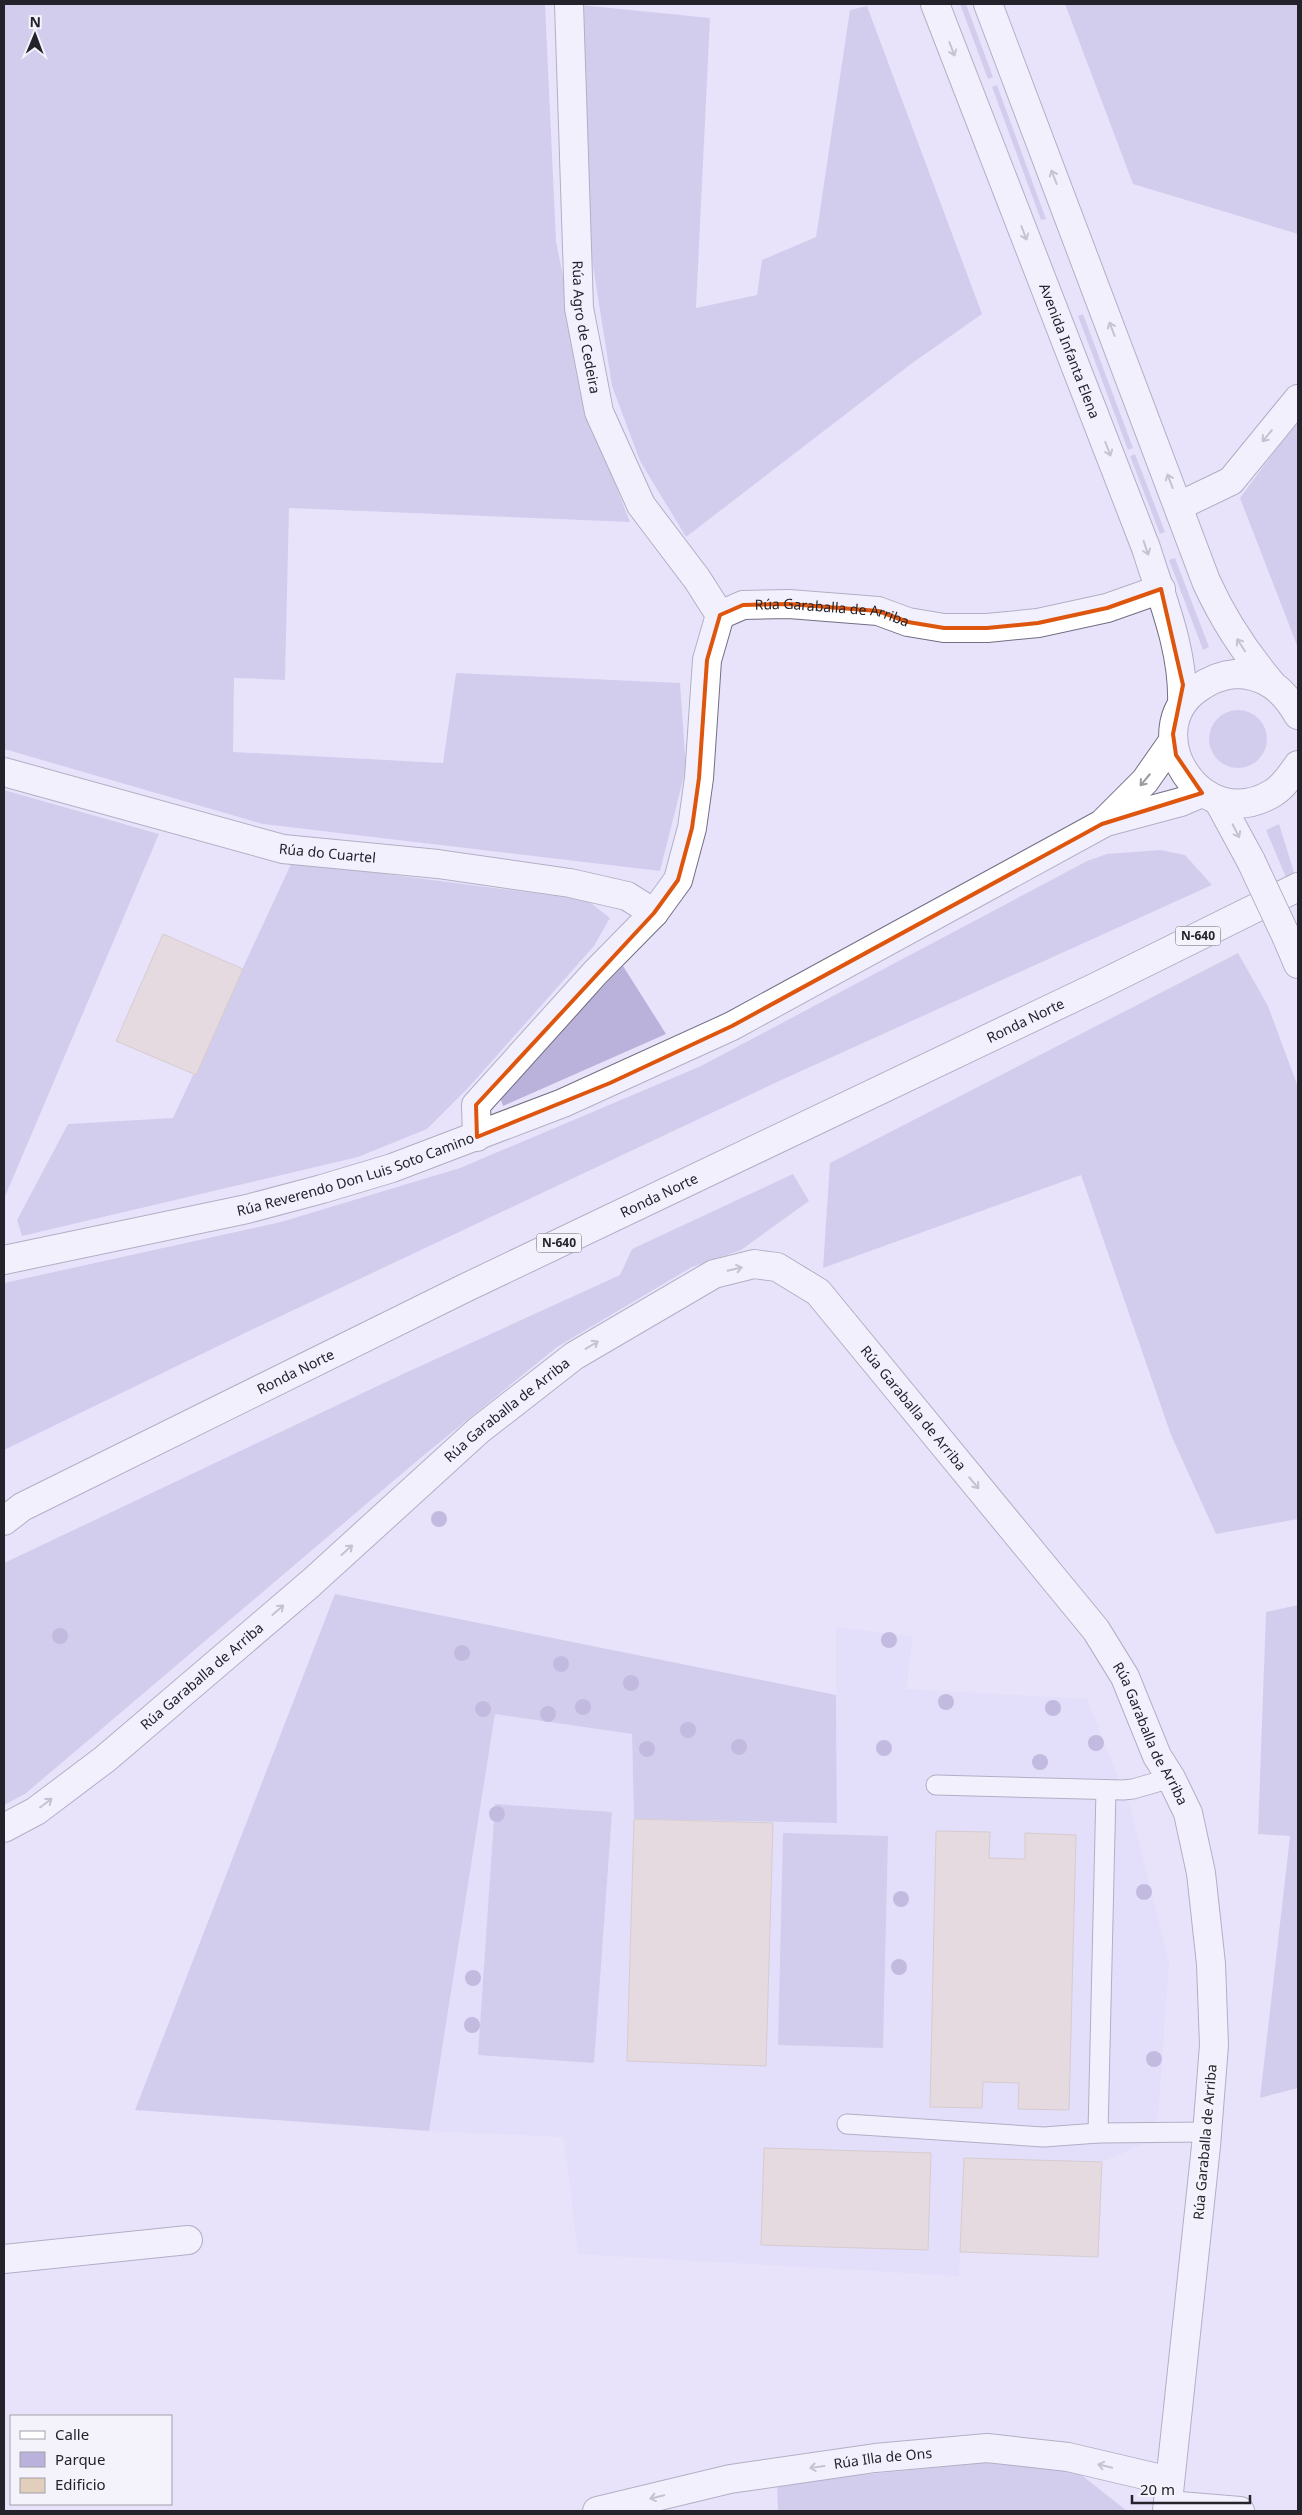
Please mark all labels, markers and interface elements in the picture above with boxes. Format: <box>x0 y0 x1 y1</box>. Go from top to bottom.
north arrow <box>10 10 60 60</box>
text: N <box>29 12 41 31</box>
one-way arrow <box>948 41 958 56</box>
one-way arrow <box>1049 170 1058 185</box>
one-way arrow <box>1020 225 1029 240</box>
street label: Rúa Agro de Cedeira <box>568 260 605 395</box>
street label: Avenida Infanta Elena <box>1035 280 1105 421</box>
one-way arrow <box>1107 322 1116 337</box>
one-way arrow <box>1262 430 1273 443</box>
one-way arrow <box>1104 441 1113 456</box>
one-way arrow <box>1165 473 1174 489</box>
one-way arrow <box>1142 540 1151 555</box>
street label: Rúa Garaballa de Arriba <box>754 594 912 631</box>
one-way arrow <box>1236 638 1246 652</box>
one-way arrow <box>1139 774 1151 787</box>
one-way arrow <box>1232 823 1241 838</box>
street label: Rúa do Cuartel <box>278 839 377 867</box>
road number: N-640 <box>1176 926 1220 946</box>
street label: Ronda Norte <box>983 993 1067 1047</box>
street label: Rúa Reverendo Don Luis Soto Camino <box>235 1128 477 1220</box>
street label: Ronda Norte <box>617 1168 701 1222</box>
road number: N-640 <box>536 1234 582 1252</box>
one-way arrow <box>726 1264 742 1273</box>
one-way arrow <box>584 1339 598 1349</box>
street label: Rúa Garaballa de Arriba <box>857 1341 971 1474</box>
street label: Ronda Norte <box>254 1344 337 1398</box>
street label: Rúa Garaballa de Arriba <box>440 1353 573 1466</box>
one-way arrow <box>969 1476 980 1489</box>
one-way arrow <box>340 1544 353 1556</box>
one-way arrow <box>272 1605 285 1616</box>
street label: Rúa Garaballa de Arriba <box>136 1618 267 1734</box>
street label: Rúa Garaballa de Arriba <box>1109 1658 1193 1808</box>
one-way arrow <box>39 1798 52 1809</box>
street label: Rúa Garaballa de Arriba <box>1188 2063 1221 2221</box>
legend <box>10 2415 172 2505</box>
text: Calle <box>55 2424 89 2444</box>
street label: Rúa Illa de Ons <box>832 2443 933 2473</box>
text: Parque <box>55 2449 105 2469</box>
one-way arrow <box>1098 2461 1114 2471</box>
one-way arrow <box>809 2462 825 2472</box>
scale bar <box>1132 2472 1250 2504</box>
text: Edificio <box>55 2474 106 2494</box>
text: 20 m <box>1140 2479 1175 2499</box>
one-way arrow <box>650 2493 666 2502</box>

